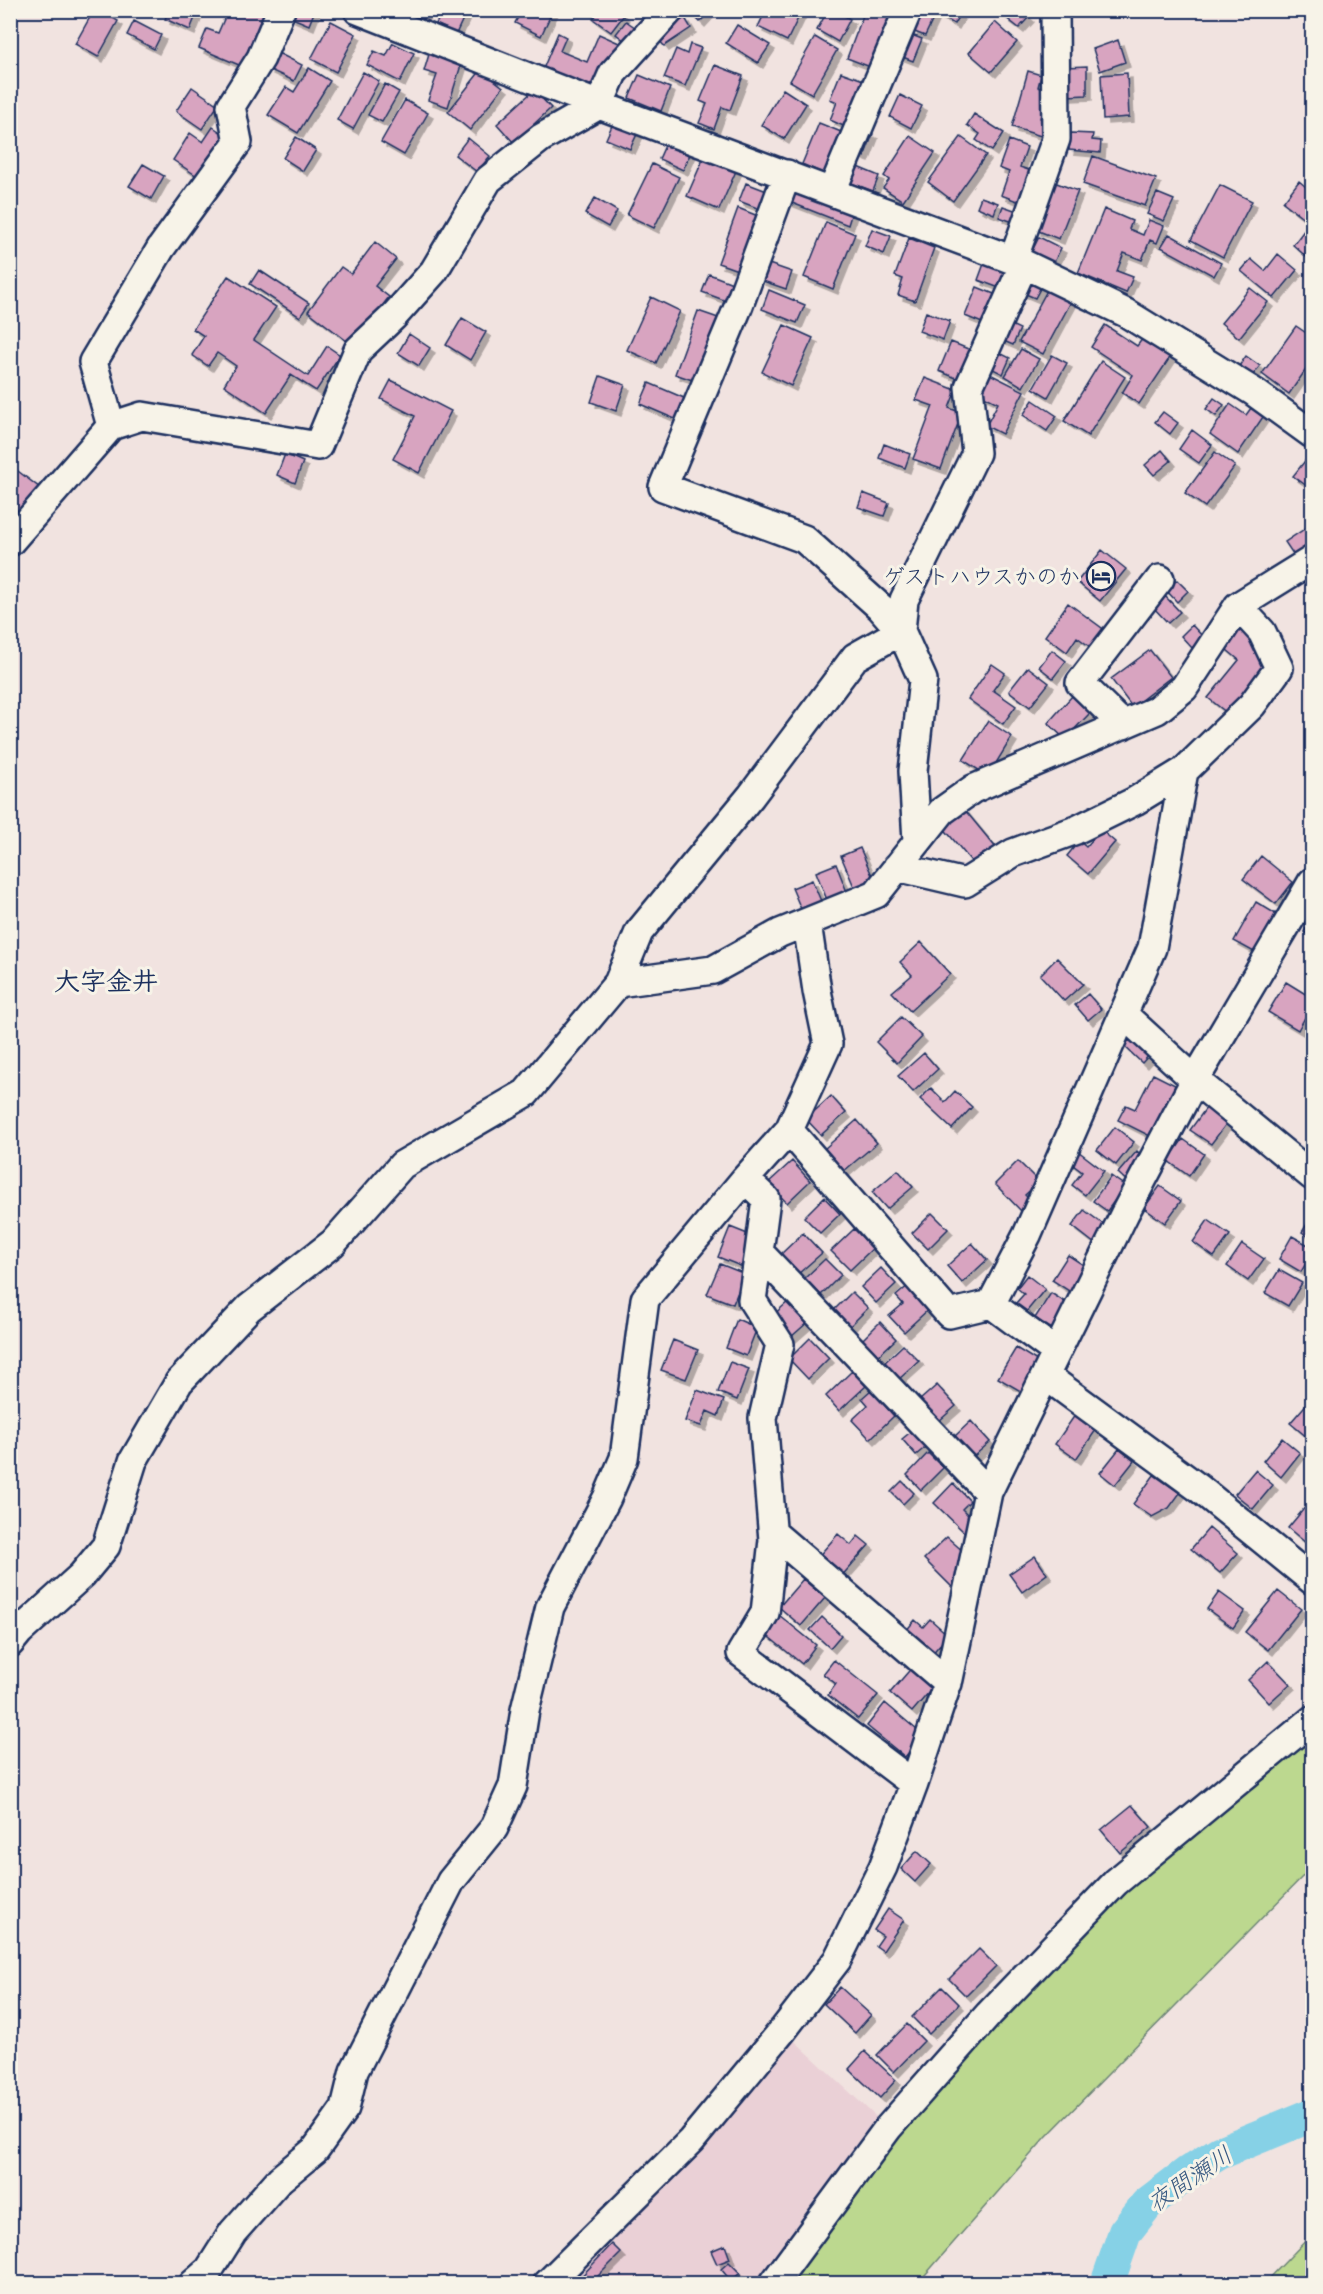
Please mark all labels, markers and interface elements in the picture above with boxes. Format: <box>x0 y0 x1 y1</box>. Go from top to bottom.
place label: ゲストハウスかのか <box>883 557 1080 596</box>
hotel icon: ゲストハウスかのか <box>1085 560 1117 592</box>
district label: 大字金井 <box>54 958 158 1004</box>
water label: 夜間瀬川 <box>1138 2135 1242 2223</box>

